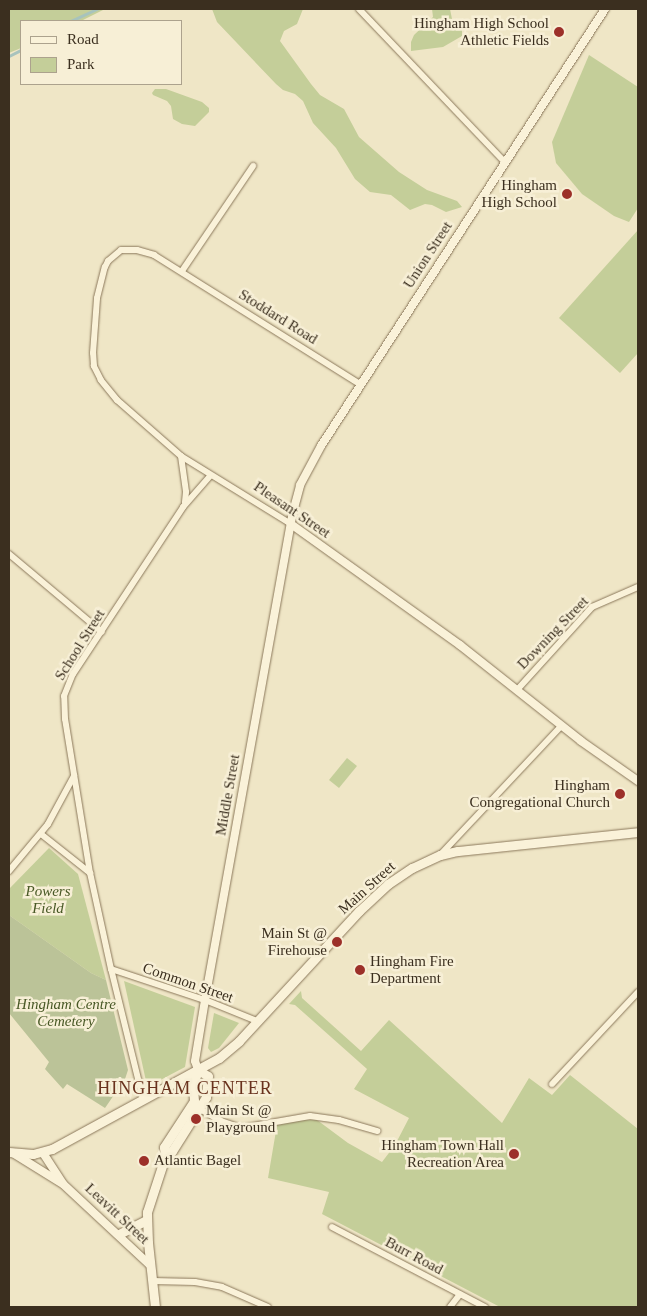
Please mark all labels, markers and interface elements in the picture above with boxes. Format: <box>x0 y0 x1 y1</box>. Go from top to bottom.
place label: Hingham High School Athletic Fields <box>414 14 549 49</box>
legend <box>20 20 182 85</box>
marker: Hingham High School Athletic Fields <box>553 26 565 38</box>
text: Road <box>67 31 99 47</box>
text: Park <box>67 56 95 72</box>
place label: Hingham High School <box>482 176 557 211</box>
marker: Hingham High School <box>561 188 573 200</box>
street label: Union Street <box>400 218 456 292</box>
street label: Stoddard Road <box>235 286 321 348</box>
street label: Pleasant Street <box>250 478 334 542</box>
street label: Downing Street <box>514 593 592 673</box>
street label: School Street <box>51 606 109 684</box>
street label: Middle Street <box>212 753 244 837</box>
place label: Hingham Congregational Church <box>470 776 610 811</box>
marker: Hingham Congregational Church <box>614 788 626 800</box>
street label: Main Street <box>335 858 399 918</box>
park label: Powers Field <box>26 882 70 917</box>
place label: Main St @ Firehouse <box>262 924 327 959</box>
marker: Main St @ Firehouse <box>331 936 343 948</box>
place label: Hingham Fire Department <box>370 952 454 987</box>
street label: Common Street <box>140 959 236 1007</box>
marker: Hingham Fire Department <box>354 964 366 976</box>
park label: Hingham Centre Cemetery <box>16 995 116 1030</box>
district label: HINGHAM CENTER <box>96 1077 274 1099</box>
place label: Main St @ Playground <box>206 1101 275 1136</box>
marker: Main St @ Playground <box>190 1113 202 1125</box>
place label: Hingham Town Hall Recreation Area <box>381 1136 504 1171</box>
marker: Hingham Town Hall Recreation Area <box>508 1148 520 1160</box>
place label: Atlantic Bagel <box>154 1152 241 1170</box>
marker: Atlantic Bagel <box>138 1155 150 1167</box>
street label: Leavitt Street <box>81 1180 153 1248</box>
street label: Burr Road <box>382 1233 446 1279</box>

